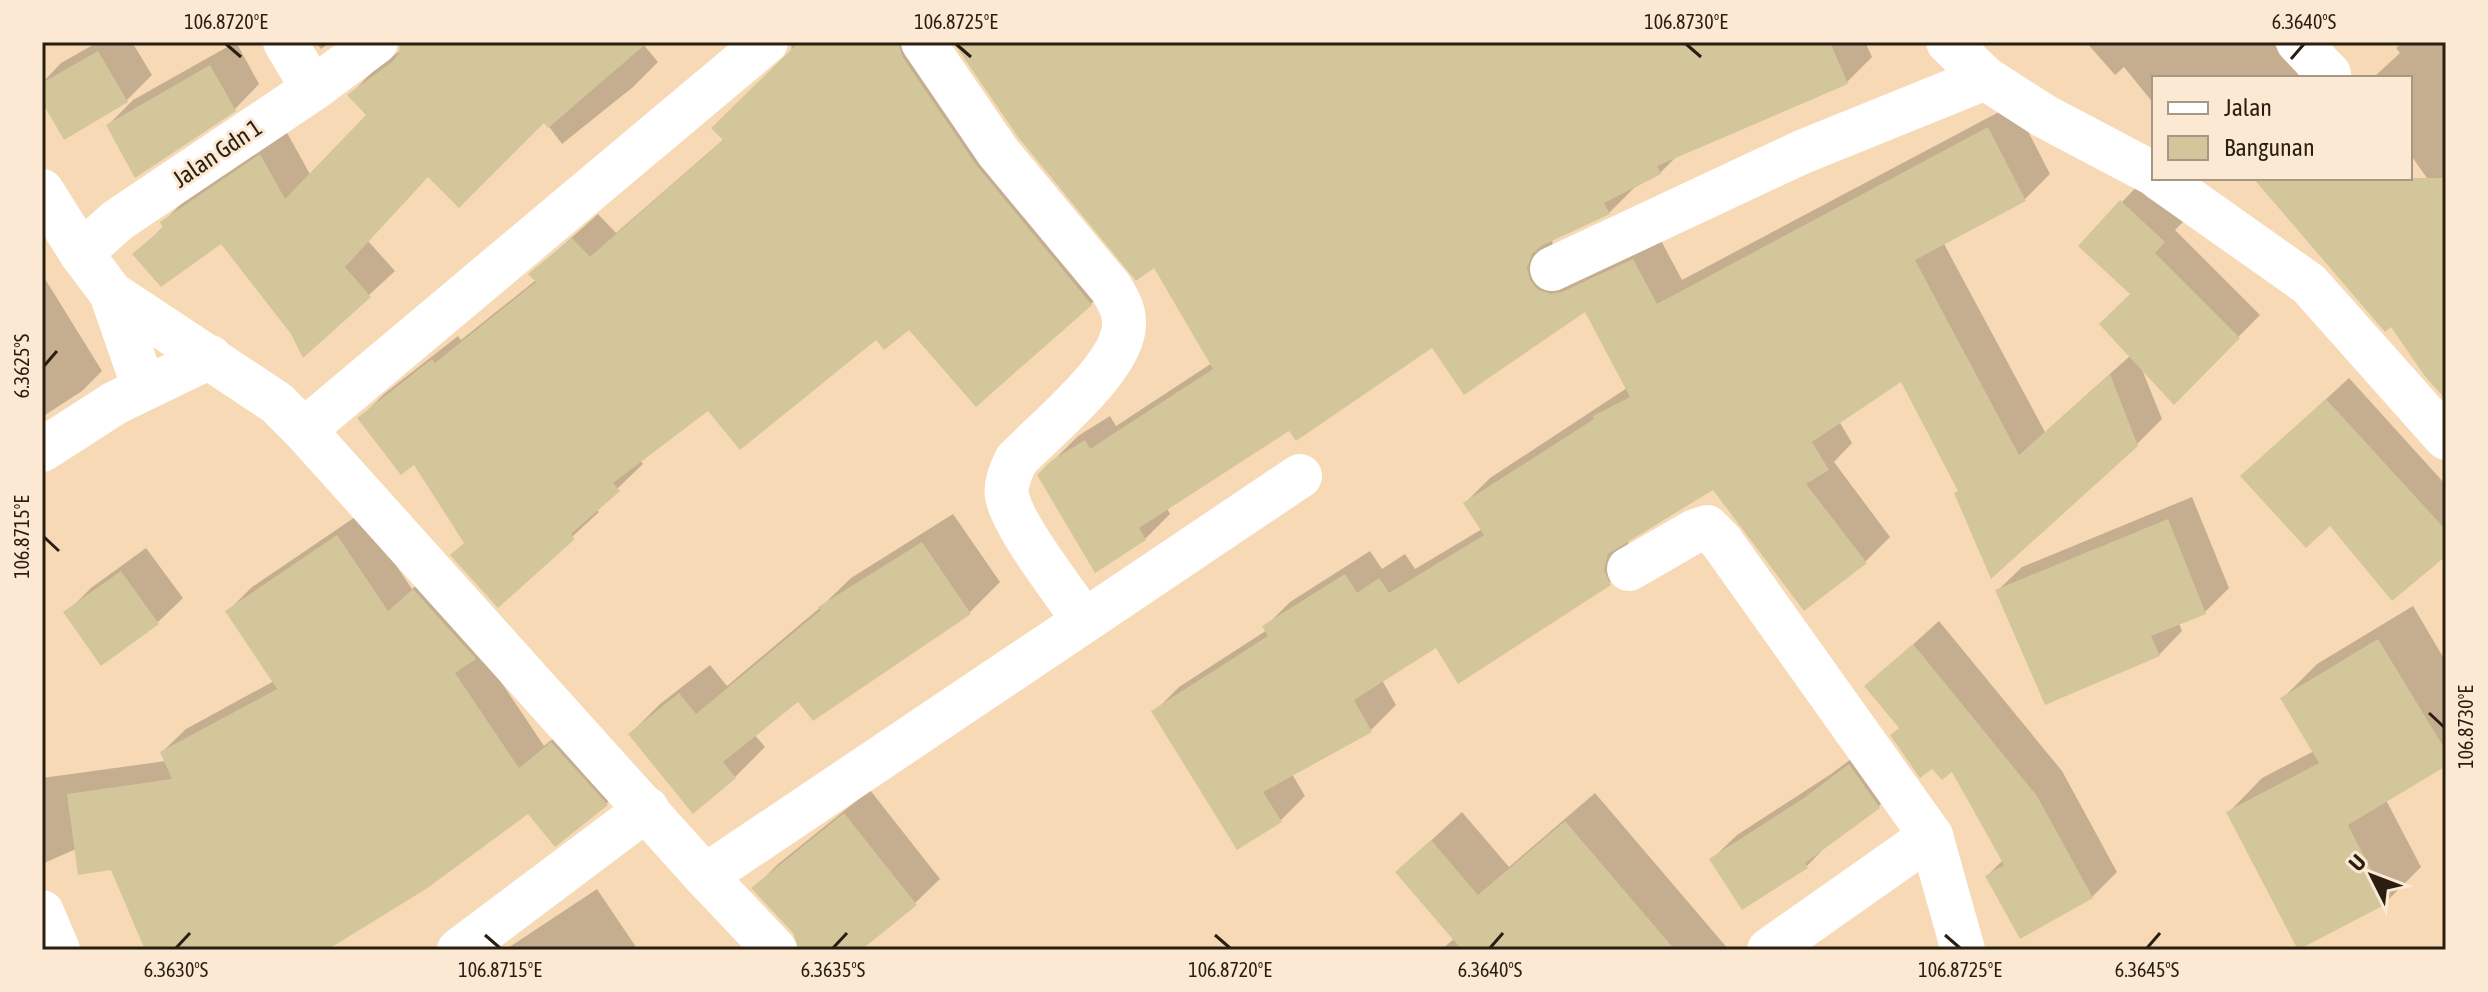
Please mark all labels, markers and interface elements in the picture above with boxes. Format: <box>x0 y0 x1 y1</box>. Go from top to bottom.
text: 106.8720°E <box>184 10 268 33</box>
text: 106.8725°E <box>914 10 998 33</box>
text: 106.8730°E <box>1644 10 1728 33</box>
text: 6.3640°S <box>2272 10 2336 33</box>
legend <box>2152 76 2412 180</box>
text: Jalan <box>2224 94 2272 121</box>
street label: Jalan Gdn 1 <box>167 113 267 193</box>
text: Bangunan <box>2224 134 2315 161</box>
text: 6.3625°S <box>10 334 33 398</box>
text: 106.8715°E <box>10 495 33 579</box>
text: 106.8730°E <box>2454 685 2477 769</box>
north arrow <box>2332 836 2412 916</box>
text: U <box>2343 849 2371 876</box>
text: 6.3630°S <box>144 958 208 981</box>
text: 106.8715°E <box>458 958 542 981</box>
text: 6.3635°S <box>801 958 865 981</box>
text: 106.8720°E <box>1188 958 1272 981</box>
text: 6.3640°S <box>1458 958 1522 981</box>
text: 106.8725°E <box>1918 958 2002 981</box>
text: 6.3645°S <box>2115 958 2179 981</box>

